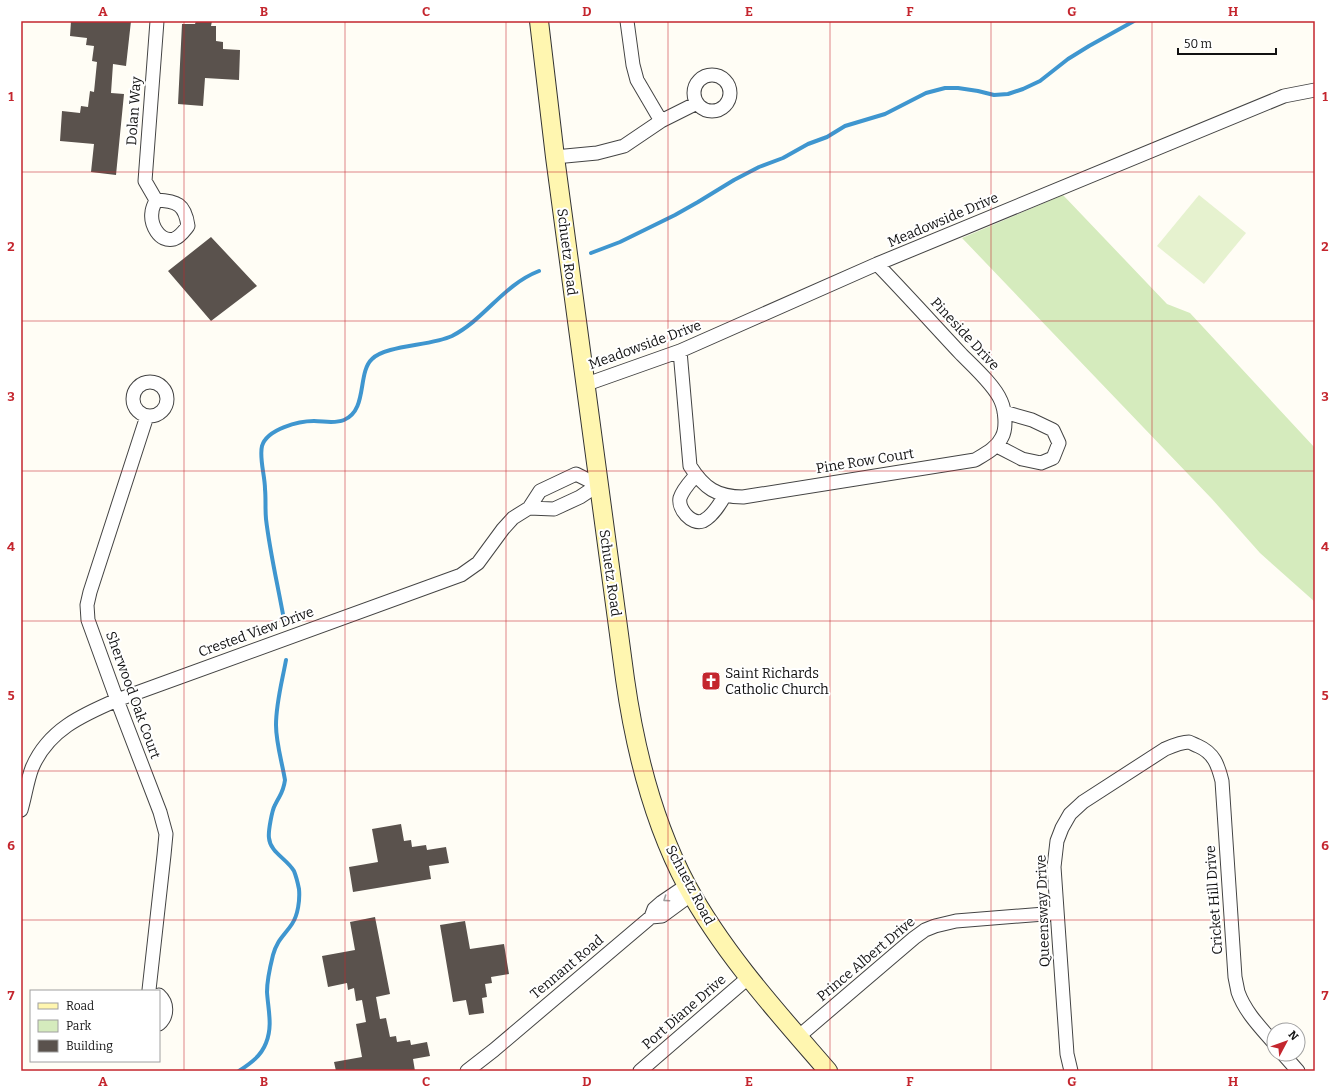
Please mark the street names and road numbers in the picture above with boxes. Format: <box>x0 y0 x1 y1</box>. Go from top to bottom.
street label: Dolan Way <box>123 75 145 146</box>
street label: Meadowside Drive <box>885 189 1001 251</box>
street label: Schuetz Road <box>553 207 581 297</box>
street label: Pineside Drive <box>927 294 1003 374</box>
street label: Meadowside Drive <box>586 317 704 373</box>
street label: Pine Row Court <box>815 445 915 477</box>
street label: Schuetz Road <box>595 528 625 618</box>
street label: Crested View Drive <box>196 603 316 661</box>
street label: Sherwood Oak Court <box>102 629 164 761</box>
street label: Schuetz Road <box>662 842 718 928</box>
street label: Cricket Hill Drive <box>1202 845 1226 955</box>
street label: Queensway Drive <box>1033 854 1053 968</box>
street label: Prince Albert Drive <box>814 913 918 1005</box>
street label: Tennant Road <box>527 932 607 1002</box>
street label: Port Diane Drive <box>639 971 729 1053</box>

